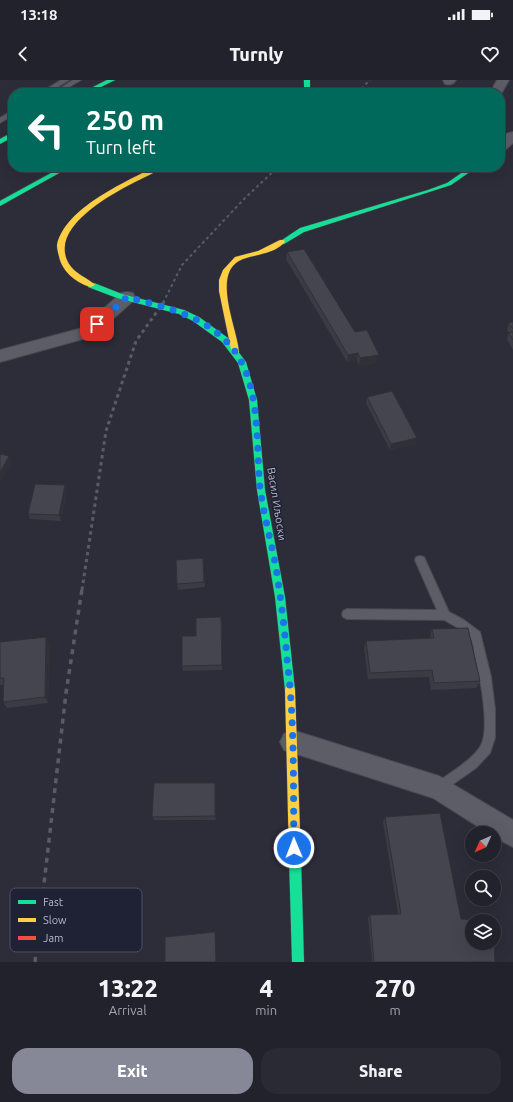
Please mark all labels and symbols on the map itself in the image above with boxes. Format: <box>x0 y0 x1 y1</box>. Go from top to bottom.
pin <box>80 307 114 341</box>
street label: Васил Иљоски <box>265 466 289 542</box>
north arrow <box>465 826 501 862</box>
position arrow <box>273 827 315 869</box>
legend <box>10 888 142 952</box>
text: Fast <box>43 896 64 908</box>
text: Slow <box>43 914 67 926</box>
text: Jam <box>43 932 64 944</box>

